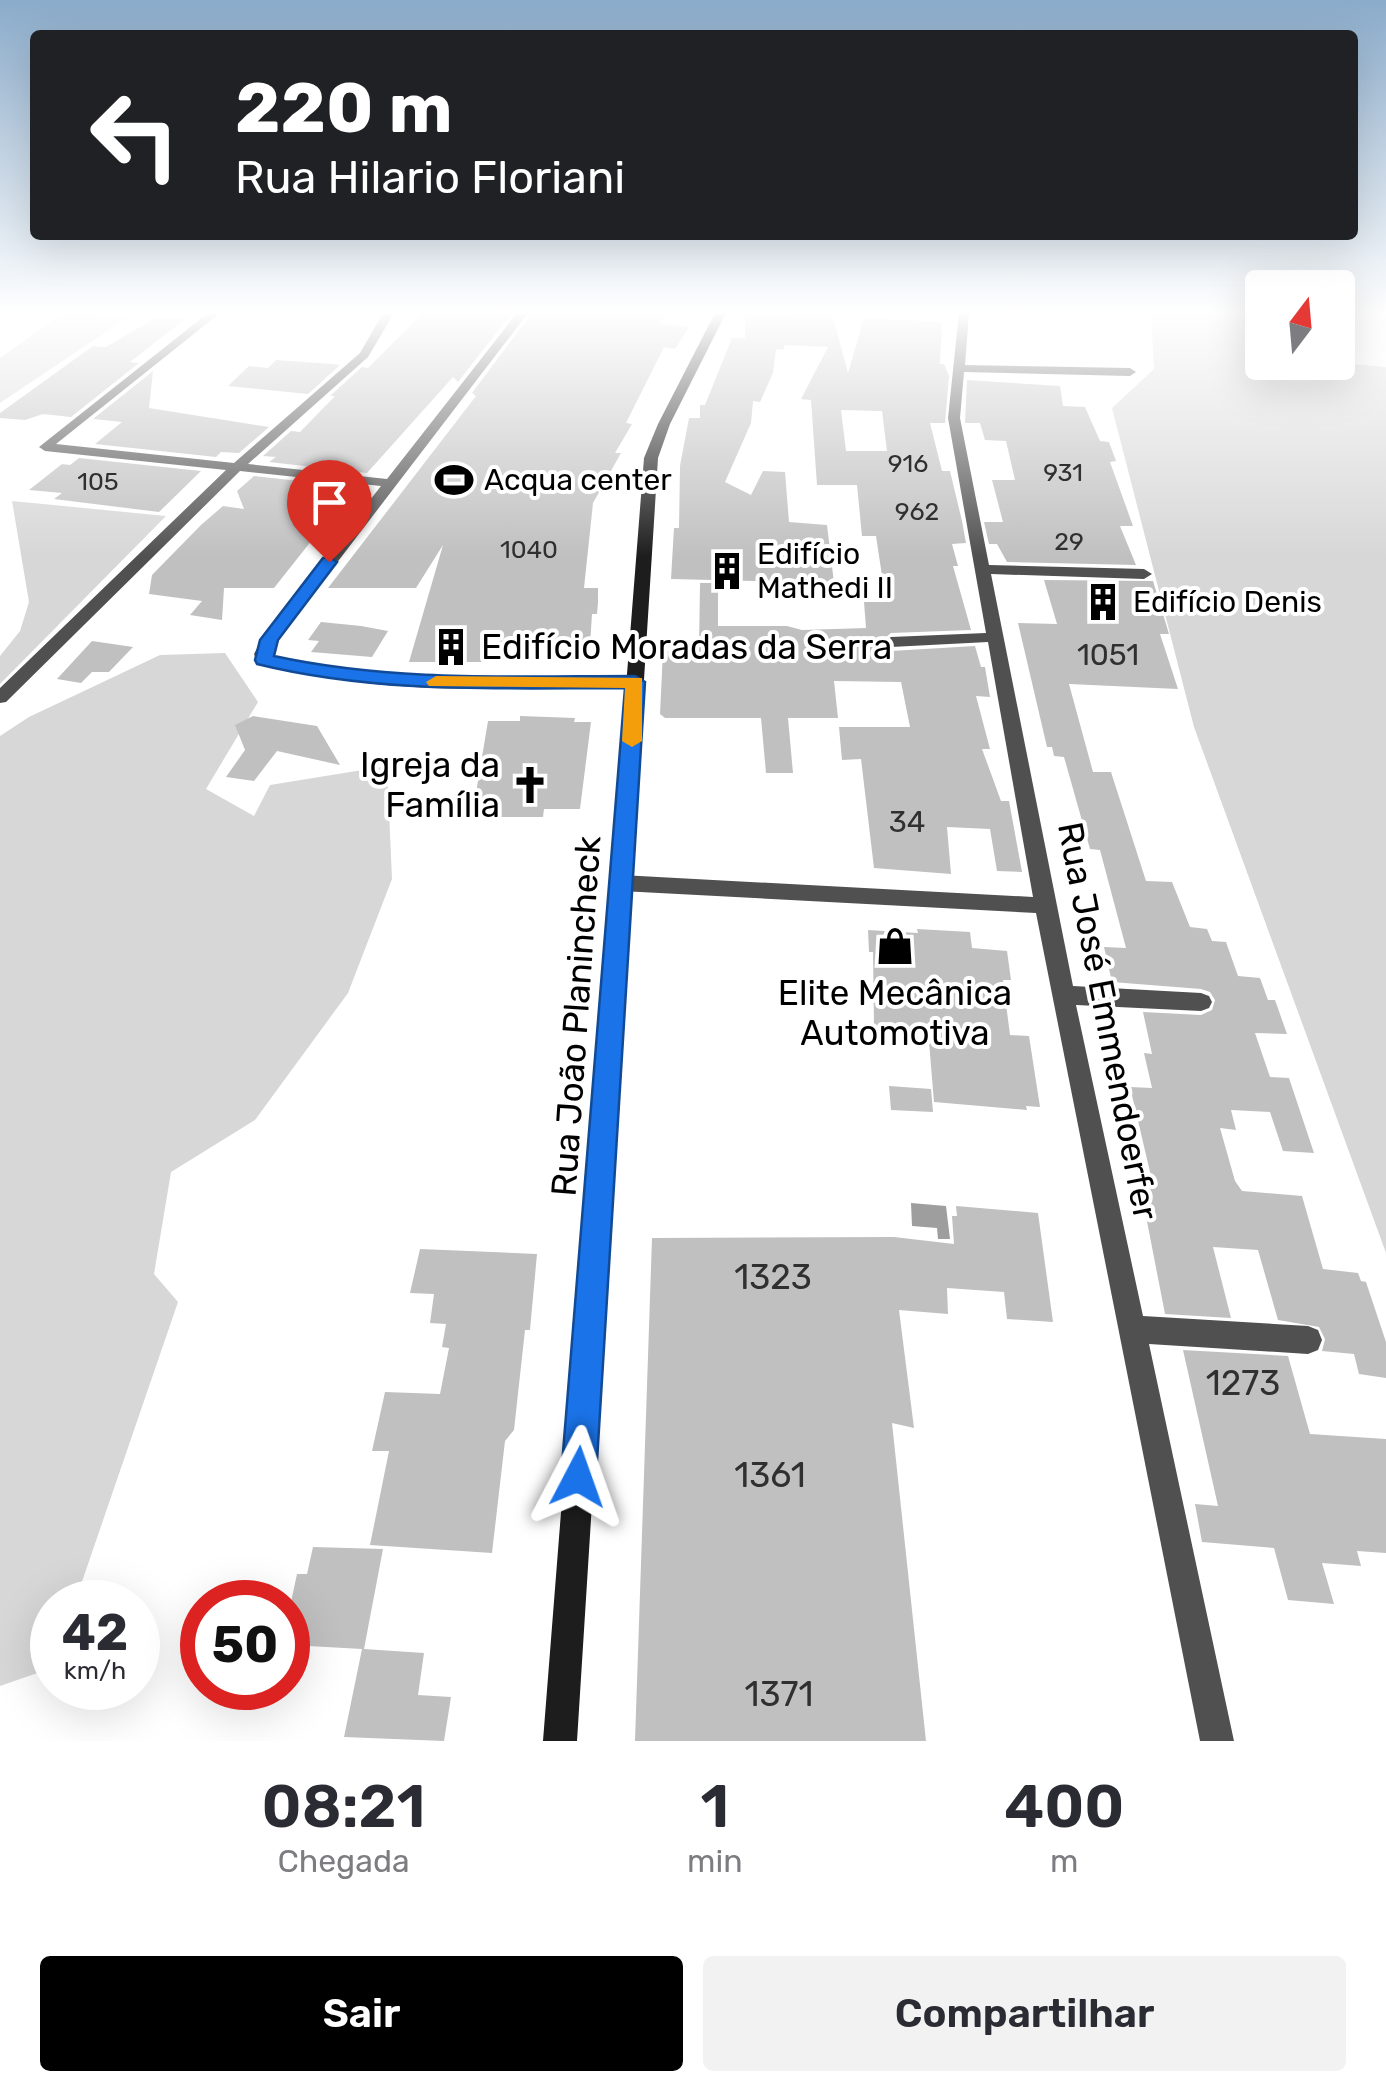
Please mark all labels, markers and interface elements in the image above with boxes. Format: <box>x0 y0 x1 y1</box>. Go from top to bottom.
text: 220 m <box>235 67 453 150</box>
icon: left <box>70 70 200 200</box>
text: Rua Hilario Floriani <box>235 151 625 204</box>
north arrow <box>1245 270 1355 380</box>
map controls <box>1245 270 1355 380</box>
house number: 916 <box>888 449 928 478</box>
house number: 931 <box>1043 458 1083 487</box>
sports icon: Acqua center <box>433 459 475 501</box>
pin <box>287 460 372 563</box>
place label: Acqua center <box>484 462 672 498</box>
house number: 105 <box>77 467 119 496</box>
icon: arrive <box>302 475 357 530</box>
house number: 962 <box>895 497 939 526</box>
house number: 29 <box>1054 527 1084 556</box>
house number: 1040 <box>500 535 558 564</box>
place label: Edifício Mathedi II <box>757 536 893 606</box>
building icon: Edifício Mathedi II <box>706 550 748 592</box>
building icon: Edifício Denis <box>1082 581 1124 623</box>
place label: Edifício Denis <box>1133 584 1322 620</box>
building icon: Edifício Moradas da Serra <box>430 626 472 668</box>
place label: Edifício Moradas da Serra <box>481 626 892 668</box>
house number: 1051 <box>1077 637 1139 673</box>
place label: Igreja da Família <box>360 744 500 826</box>
church icon: Igreja da Família <box>509 764 551 806</box>
house number: 34 <box>889 804 925 840</box>
street label: Rua José Emmendoerfer <box>1049 819 1167 1223</box>
street label: Rua João Planincheck <box>542 834 610 1198</box>
shop icon: Elite Mecânica Automotiva <box>874 925 916 967</box>
place label: Elite Mecânica Automotiva <box>778 972 1012 1054</box>
house number: 1323 <box>734 1256 812 1298</box>
house number: 1273 <box>1206 1362 1280 1404</box>
position arrow <box>526 1425 630 1529</box>
house number: 1361 <box>734 1454 806 1496</box>
speed limit sign: 50 <box>180 1580 310 1710</box>
text: 42 <box>62 1603 128 1663</box>
text: km/h <box>64 1656 126 1685</box>
house number: 1371 <box>745 1673 813 1715</box>
text: 08:21 <box>262 1771 425 1842</box>
text: 1 <box>700 1771 729 1842</box>
text: 400 <box>1004 1771 1124 1842</box>
text: Chegada <box>277 1842 410 1880</box>
text: min <box>687 1842 743 1880</box>
text: m <box>1050 1842 1079 1880</box>
button: Sair <box>40 1956 683 2071</box>
button: Compartilhar <box>703 1956 1346 2071</box>

